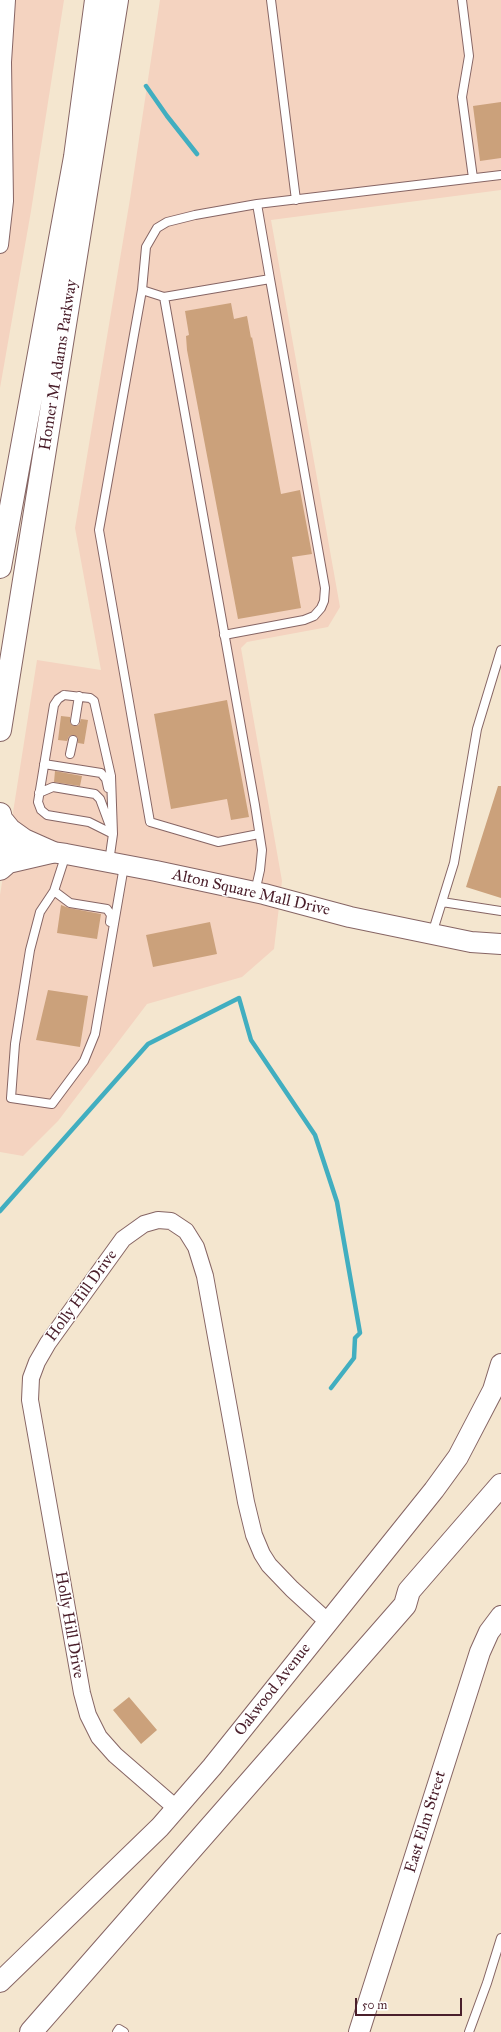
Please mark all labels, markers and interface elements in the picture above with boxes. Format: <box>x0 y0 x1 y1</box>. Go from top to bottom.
street label: Homer M Adams Parkway <box>36 278 82 452</box>
street label: Alton Square Mall Drive <box>170 865 332 921</box>
street label: Holly Hill Drive <box>42 1246 122 1346</box>
street label: Holly Hill Drive <box>50 1570 88 1680</box>
street label: Oakwood Avenue <box>231 1640 315 1740</box>
street label: East Elm Street <box>401 1769 451 1875</box>
scale bar <box>357 1990 464 2016</box>
text: 50 m <box>362 1998 387 2012</box>

